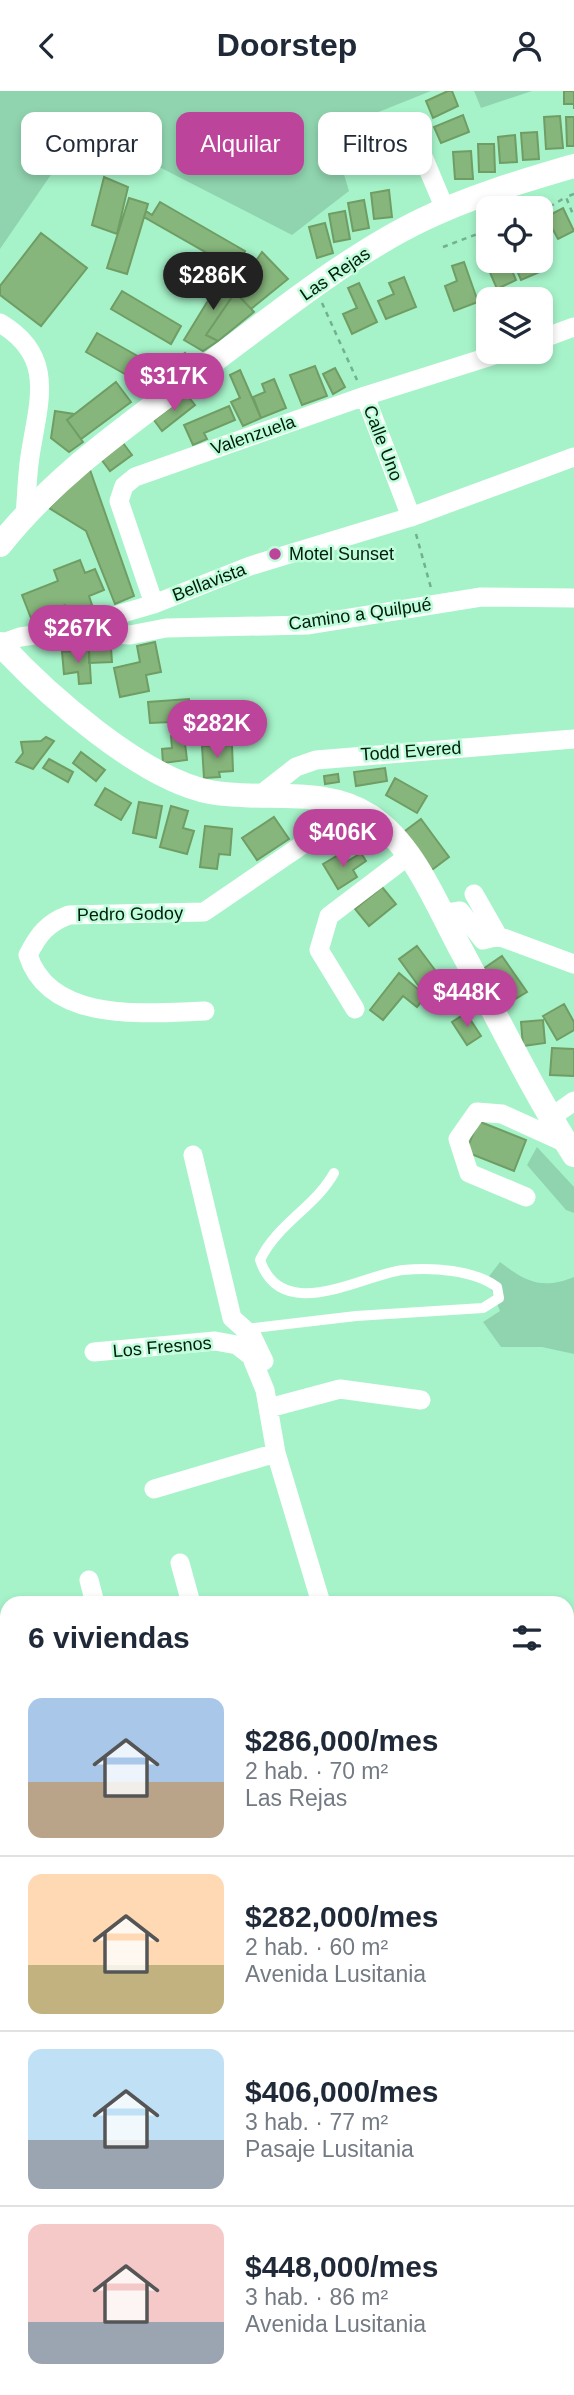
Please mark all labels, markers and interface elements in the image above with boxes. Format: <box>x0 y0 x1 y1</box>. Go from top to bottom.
icon: back <box>28 27 66 65</box>
text: Doorstep <box>217 27 357 63</box>
icon: person <box>508 27 546 65</box>
chip: Comprar <box>21 112 162 175</box>
chip: Alquilar <box>176 112 304 175</box>
chip: Filtros <box>318 112 432 175</box>
map controls <box>476 196 553 364</box>
button: locate <box>476 196 553 273</box>
street label: Las Rejas <box>296 243 374 305</box>
pin: $286K <box>164 253 262 312</box>
text: $286K <box>179 262 247 288</box>
button: layers <box>476 287 553 364</box>
pin: $317K <box>125 353 223 413</box>
text: $317K <box>140 363 208 389</box>
street label: Calle Uno <box>360 403 406 483</box>
street label: Valenzuela <box>208 411 299 459</box>
place label: Motel Sunset <box>289 544 394 564</box>
marker: Motel Sunset <box>267 546 283 562</box>
street label: Bellavista <box>169 559 249 605</box>
street label: Camino a Quilpué <box>287 594 433 634</box>
pin: $267K <box>29 605 127 665</box>
text: $267K <box>44 615 112 641</box>
pin: $282K <box>168 701 266 760</box>
text: $282K <box>183 710 251 736</box>
street label: Todd Evered <box>360 737 462 765</box>
pin: $406K <box>294 809 392 869</box>
text: $406K <box>309 819 377 845</box>
street label: Pedro Godoy <box>77 903 183 925</box>
pin: $448K <box>418 969 516 1029</box>
text: $448K <box>433 979 501 1005</box>
street label: Los Fresnos <box>112 1333 212 1361</box>
icon: filters <box>508 1619 546 1657</box>
text: 6 viviendas <box>28 1621 190 1654</box>
text: $286,000/mes <box>245 1724 439 1757</box>
icon: home <box>84 1726 168 1810</box>
text: 2 hab. · 70 m² <box>245 1758 388 1784</box>
text: Las Rejas <box>245 1785 347 1811</box>
text: $282,000/mes <box>245 1900 439 1933</box>
icon: home <box>84 1902 168 1986</box>
text: 2 hab. · 60 m² <box>245 1934 388 1960</box>
text: Avenida Lusitania <box>245 1961 426 1987</box>
text: $406,000/mes <box>245 2075 439 2108</box>
icon: home <box>84 2077 168 2161</box>
text: 3 hab. · 77 m² <box>245 2109 388 2135</box>
text: Pasaje Lusitania <box>245 2136 414 2162</box>
text: $448,000/mes <box>245 2250 439 2283</box>
icon: home <box>84 2252 168 2336</box>
text: 3 hab. · 86 m² <box>245 2284 388 2310</box>
text: Avenida Lusitania <box>245 2311 426 2337</box>

